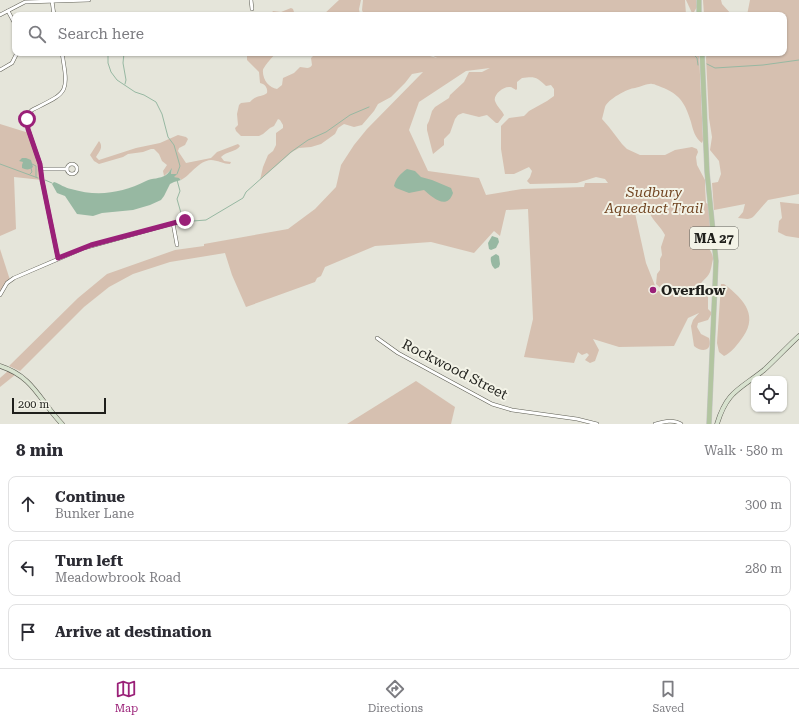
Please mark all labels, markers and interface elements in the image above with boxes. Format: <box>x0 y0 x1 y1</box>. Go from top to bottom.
search box <box>12 12 787 56</box>
icon: search <box>26 23 48 45</box>
text: Search here <box>58 25 144 43</box>
route start <box>18 110 36 128</box>
park label: Sudbury Aqueduct Trail <box>604 184 703 216</box>
route end <box>176 211 194 229</box>
road number: MA 27 <box>690 227 738 249</box>
place label: Overflow <box>661 282 726 298</box>
marker: Overflow <box>648 285 658 295</box>
street label: Rockwood Street <box>400 336 510 402</box>
map controls <box>751 376 787 412</box>
button: locate <box>751 376 787 412</box>
scale bar <box>12 396 106 415</box>
text: 200 m <box>18 398 49 411</box>
text: 8 min <box>16 440 63 460</box>
text: Walk · 580 m <box>704 443 783 458</box>
text: Continue <box>55 488 125 506</box>
icon: ahead <box>17 493 39 515</box>
text: 300 m <box>745 497 782 512</box>
text: Bunker Lane <box>55 506 134 521</box>
text: Turn left <box>55 552 123 570</box>
icon: left <box>17 557 39 579</box>
text: 280 m <box>745 561 782 576</box>
text: Meadowbrook Road <box>55 570 181 585</box>
icon: arrive <box>17 621 39 643</box>
text: Arrive at destination <box>55 623 211 641</box>
tab: Map <box>115 678 138 715</box>
tab: Directions <box>368 678 423 715</box>
tab: Saved <box>652 678 684 715</box>

